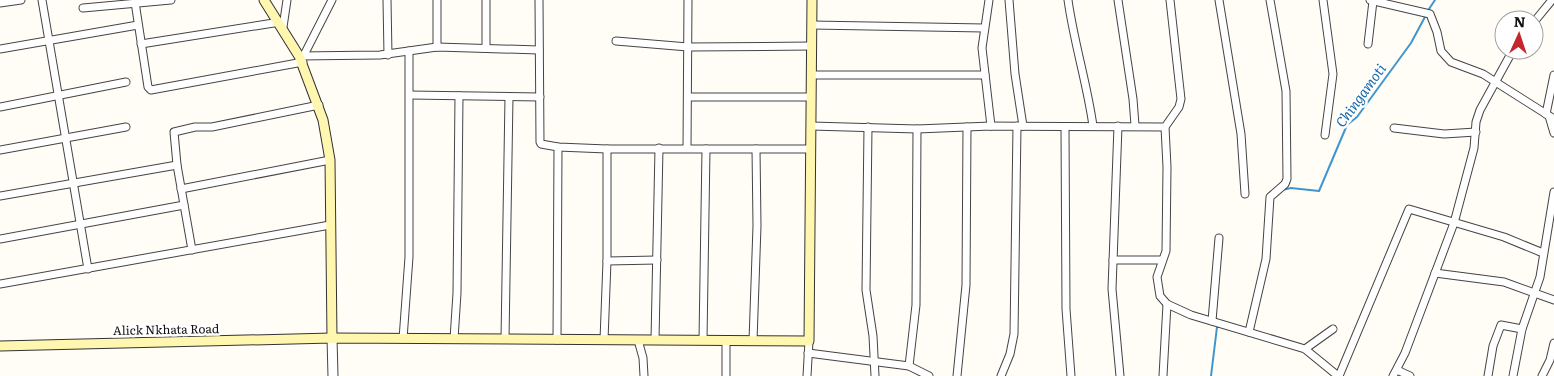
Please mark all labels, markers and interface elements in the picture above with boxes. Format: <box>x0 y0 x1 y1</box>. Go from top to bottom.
north arrow <box>1494 10 1544 60</box>
text: N <box>1513 11 1526 31</box>
water label: Chingamoti <box>1330 59 1390 131</box>
street label: Alick Nkhata Road <box>113 319 220 339</box>

